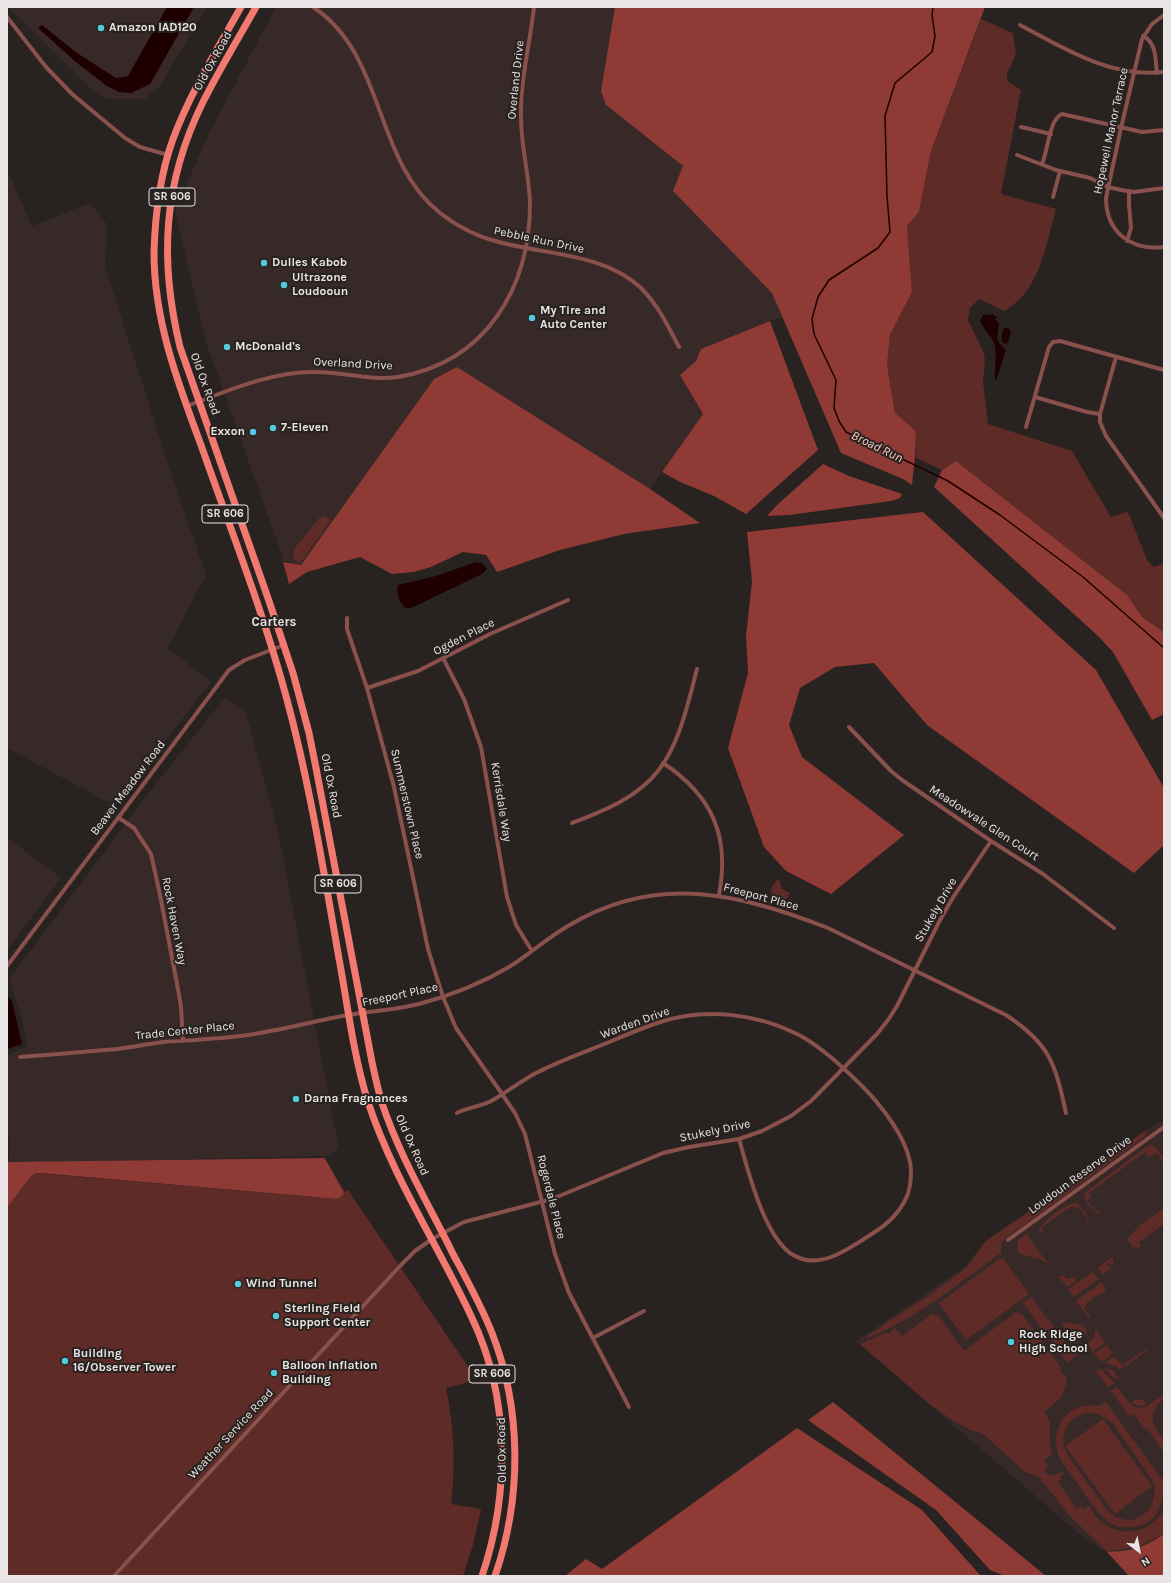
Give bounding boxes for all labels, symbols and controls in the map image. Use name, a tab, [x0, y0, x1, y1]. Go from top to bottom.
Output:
place label: Amazon IAD120	[109, 21, 197, 35]
marker: Amazon IAD120	[96, 23, 106, 33]
street label: Old Ox Road	[191, 29, 235, 93]
street label: Overland Drive	[505, 40, 527, 120]
street label: Hopewell Manor Terrace	[1091, 66, 1131, 196]
road number: SR 606	[149, 188, 195, 206]
street label: Pebble Run Drive	[492, 223, 586, 257]
place label: Dulles Kabob	[272, 256, 347, 270]
marker: Dulles Kabob	[259, 258, 269, 268]
place label: Ultrazone Loudooun	[292, 271, 348, 299]
marker: Ultrazone Loudooun	[279, 280, 289, 290]
place label: My Tire and Auto Center	[540, 304, 607, 332]
marker: My Tire and Auto Center	[527, 313, 537, 323]
place label: McDonald's	[235, 340, 301, 354]
marker: McDonald's	[222, 342, 232, 352]
street label: Old Ox Road	[187, 351, 223, 417]
street label: Overland Drive	[313, 355, 393, 373]
place label: 7-Eleven	[281, 421, 329, 435]
marker: 7-Eleven	[268, 423, 278, 433]
place label: Exxon	[210, 425, 245, 439]
marker: Exxon	[248, 427, 258, 437]
water label: Broad Run	[849, 428, 905, 466]
road number: SR 606	[202, 505, 248, 523]
district label: Carters	[252, 614, 296, 630]
street label: Ogden Place	[431, 615, 497, 659]
street label: Beaver Meadow Road	[88, 738, 168, 838]
street label: Summerstown Place	[387, 748, 427, 860]
street label: Old Ox Road	[318, 753, 344, 819]
street label: Kerrisdale Way	[488, 761, 514, 843]
street label: Meadowvale Glen Court	[927, 782, 1041, 864]
road number: SR 606	[315, 875, 361, 893]
street label: Stukely Drive	[912, 875, 960, 945]
street label: Rock Haven Way	[158, 876, 190, 966]
street label: Freeport Place	[722, 880, 800, 914]
street label: Freeport Place	[361, 980, 439, 1010]
street label: Warden Drive	[598, 1004, 672, 1042]
street label: Trade Center Place	[135, 1019, 235, 1043]
place label: Darna Fragnances	[304, 1092, 408, 1106]
marker: Darna Fragnances	[291, 1094, 301, 1104]
street label: Old Ox Road	[392, 1112, 432, 1178]
street label: Stukely Drive	[678, 1116, 752, 1146]
street label: Loudoun Reserve Drive	[1026, 1133, 1134, 1217]
street label: Rogerdale Place	[534, 1153, 568, 1241]
place label: Wind Tunnel	[246, 1277, 317, 1291]
marker: Wind Tunnel	[233, 1279, 243, 1289]
place label: Sterling Field Support Center	[284, 1302, 370, 1330]
marker: Sterling Field Support Center	[271, 1311, 281, 1321]
place label: Rock Ridge High School	[1019, 1328, 1088, 1356]
marker: Rock Ridge High School	[1006, 1337, 1016, 1347]
place label: Building 16/Observer Tower	[73, 1347, 176, 1375]
marker: Building 16/Observer Tower	[60, 1356, 70, 1366]
place label: Balloon Inflation Building	[282, 1359, 377, 1387]
road number: SR 606	[469, 1365, 515, 1383]
marker: Balloon Inflation Building	[269, 1368, 279, 1378]
street label: Weather Service Road	[185, 1386, 277, 1482]
street label: Old Ox Road	[494, 1417, 510, 1483]
north arrow	[1119, 1531, 1159, 1571]
text: N	[1139, 1554, 1152, 1569]

